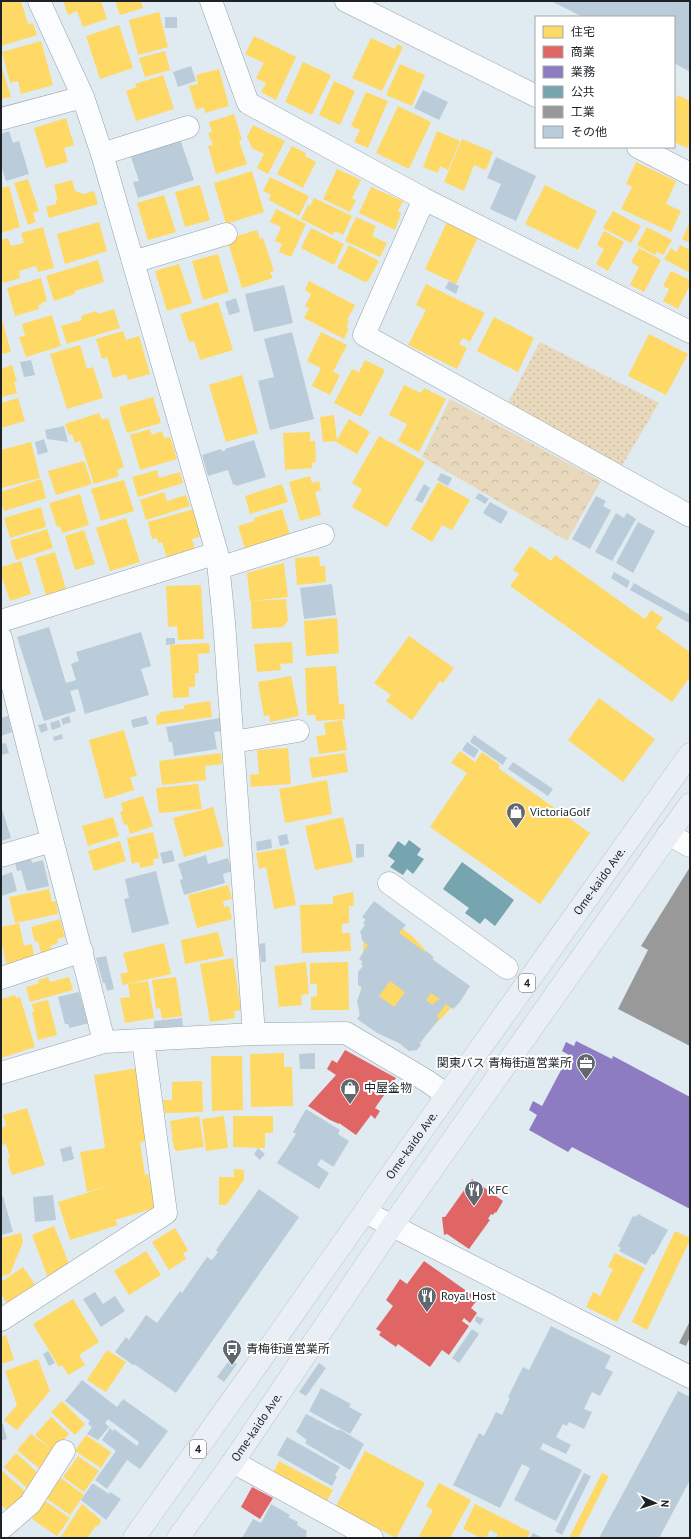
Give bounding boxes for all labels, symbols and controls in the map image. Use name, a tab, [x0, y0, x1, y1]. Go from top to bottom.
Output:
legend	[535, 16, 675, 148]
text: 住宅	[571, 24, 595, 39]
text: 商業	[571, 44, 595, 59]
text: 業務	[571, 64, 595, 79]
text: 公共	[571, 84, 595, 99]
text: 工業	[571, 104, 595, 119]
text: その他	[571, 124, 607, 139]
shop icon: VictoriaGolf	[505, 801, 527, 829]
place label: VictoriaGolf	[529, 804, 591, 819]
street label: Ome-kaido Ave.	[570, 844, 628, 918]
road number: 4	[519, 974, 535, 992]
office icon: 関東バス 青梅街道営業所	[575, 1052, 597, 1080]
place label: 関東バス 青梅街道営業所	[437, 1055, 572, 1070]
shop icon: 中屋金物	[339, 1077, 361, 1105]
place label: 中屋金物	[364, 1080, 412, 1095]
street label: Ome-kaido Ave.	[382, 1108, 440, 1182]
restaurant icon: KFC	[463, 1179, 485, 1207]
place label: KFC	[488, 1182, 509, 1197]
restaurant icon: Royal Host	[416, 1285, 438, 1313]
place label: Royal Host	[441, 1288, 496, 1303]
bus stop icon: 青梅街道営業所	[221, 1338, 243, 1366]
place label: 青梅街道営業所	[246, 1341, 330, 1356]
street label: Ome-kaido Ave.	[228, 1389, 285, 1464]
road number: 4	[190, 1440, 206, 1458]
north arrow	[635, 1483, 675, 1523]
text: N	[658, 1500, 672, 1508]

